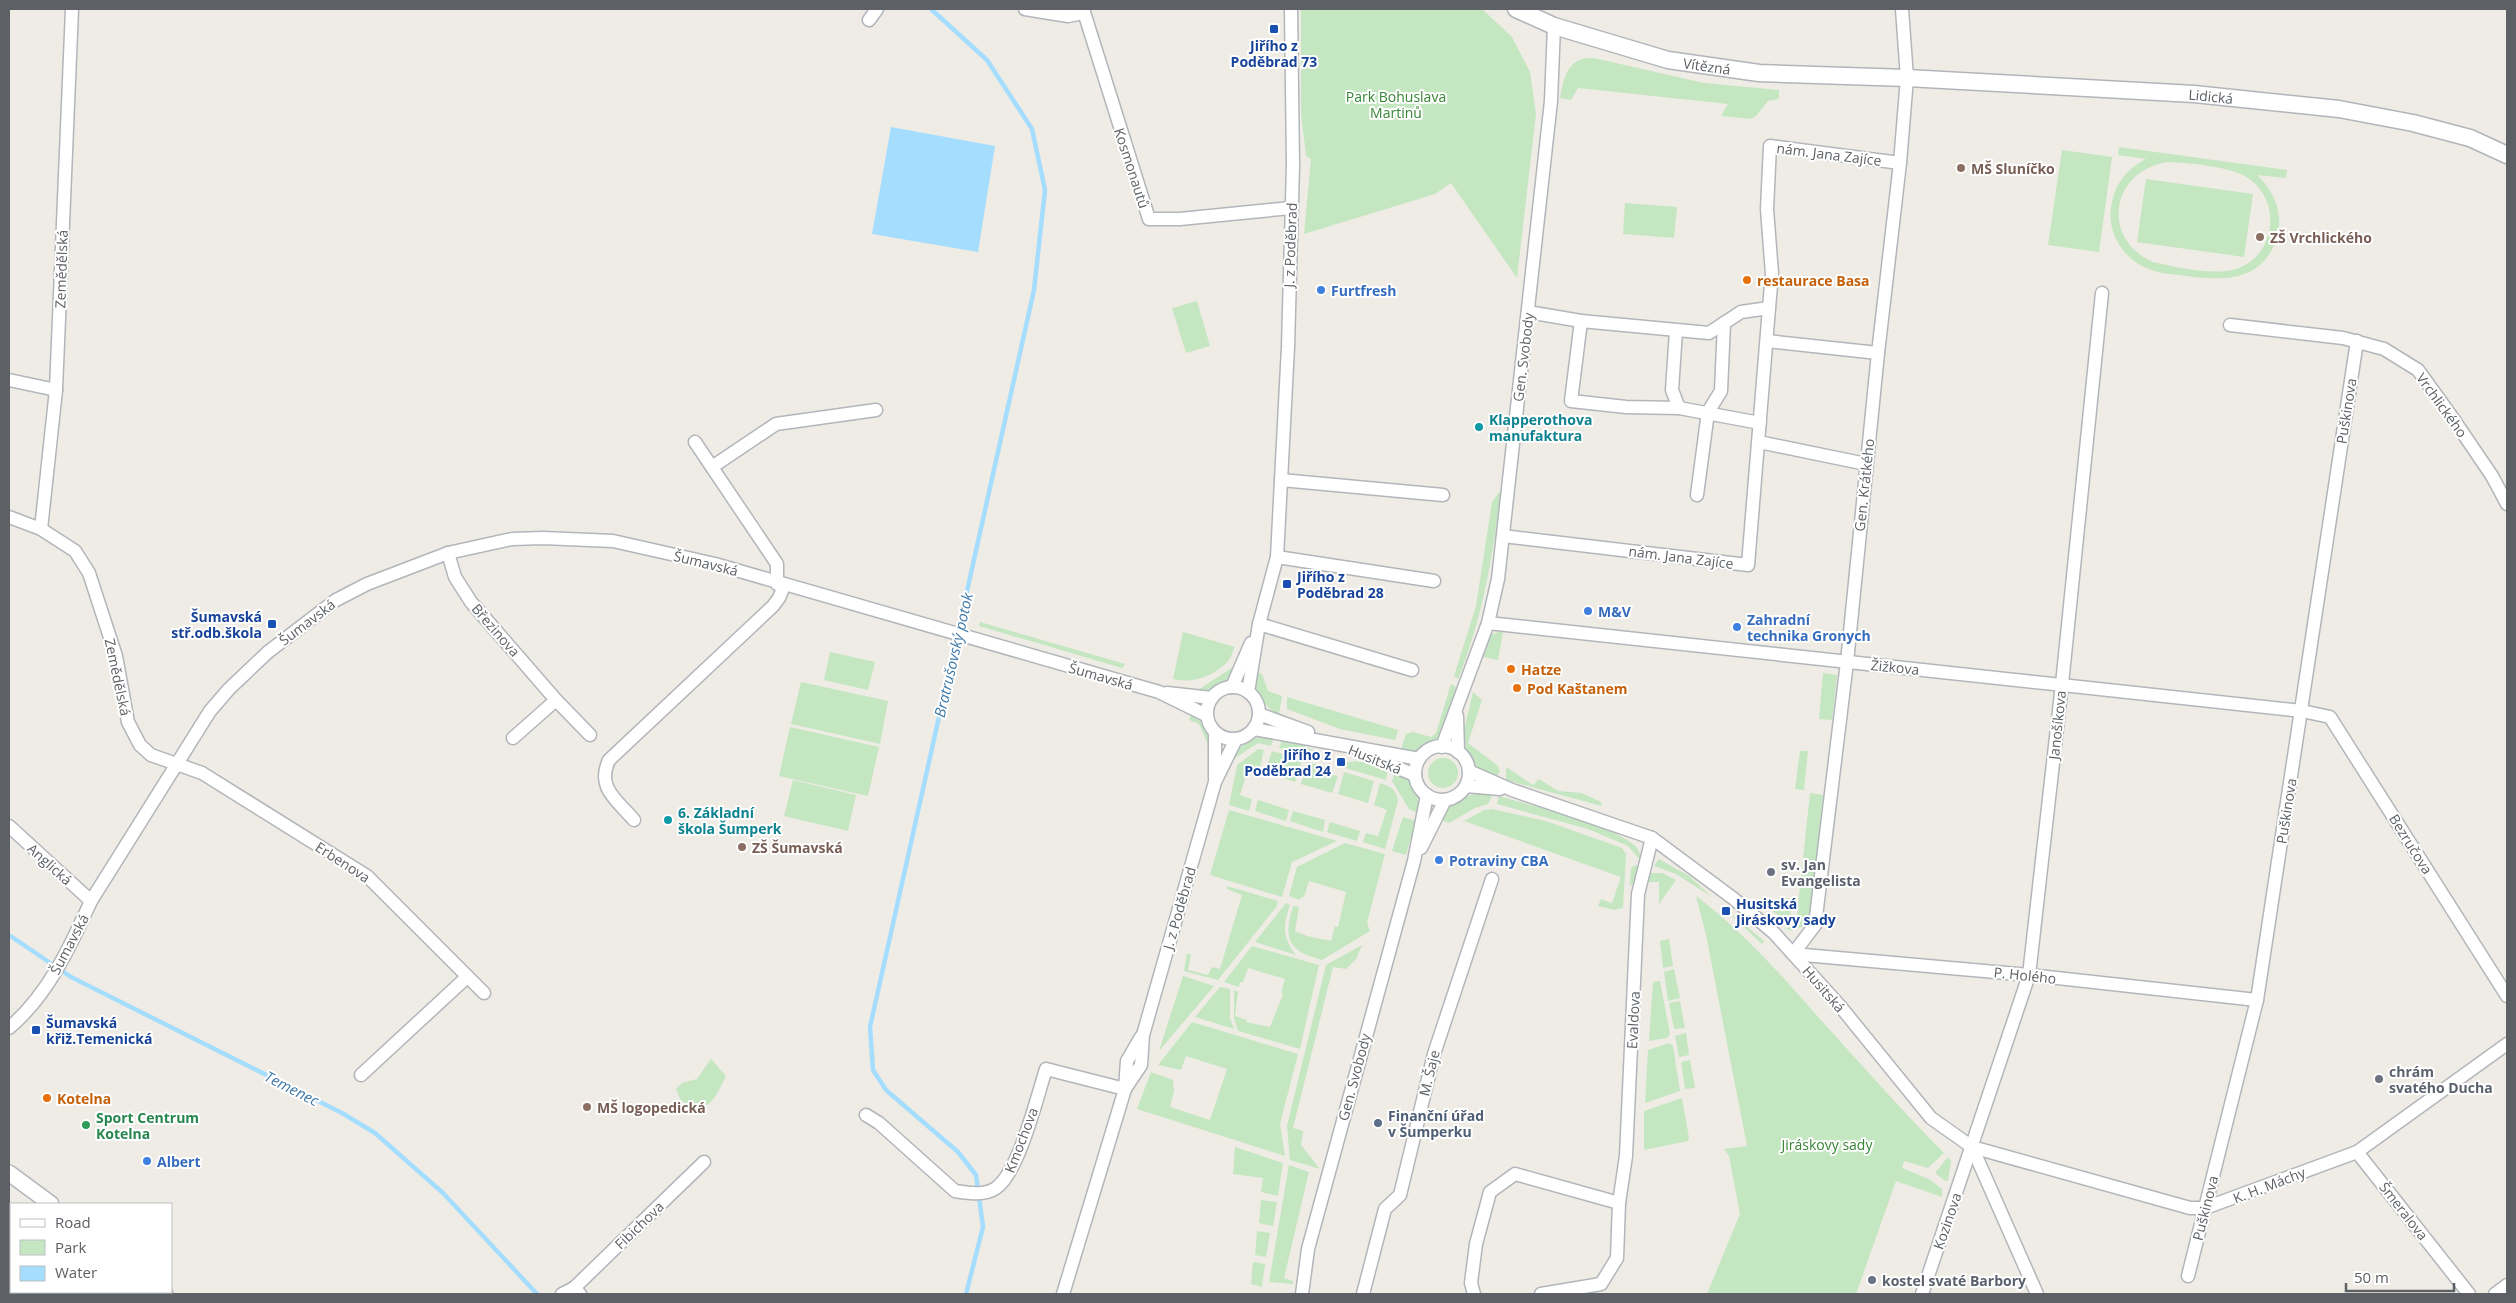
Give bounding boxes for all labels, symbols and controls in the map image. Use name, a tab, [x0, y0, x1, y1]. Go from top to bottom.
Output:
marker: Jiřího z Poděbrad 73	[1268, 23, 1280, 35]
place label: Jiřího z Poděbrad 73	[1231, 36, 1317, 71]
street label: Vítězná	[1682, 53, 1732, 78]
street label: Lidická	[2188, 84, 2234, 108]
park label: Park Bohuslava Martinů	[1346, 87, 1446, 122]
street label: Kosmonautů	[1110, 125, 1154, 211]
street label: nám. Jana Zajíce	[1775, 138, 1883, 170]
place label: MŠ Sluníčko	[1971, 159, 2055, 178]
marker: MŠ Sluníčko	[1955, 162, 1967, 174]
street label: J. z Poděbrad	[1279, 202, 1301, 290]
place label: ZŠ Vrchlického	[2270, 228, 2372, 247]
street label: Zemědělská	[50, 229, 72, 309]
marker: ZŠ Vrchlického	[2254, 231, 2266, 243]
place label: restaurace Basa	[1757, 271, 1870, 290]
marker: restaurace Basa	[1741, 274, 1753, 286]
place label: Furtfresh	[1331, 281, 1397, 300]
marker: Furtfresh	[1315, 284, 1327, 296]
street label: Gen. Svobody	[1508, 310, 1538, 403]
street label: Vrchlického	[2412, 369, 2472, 441]
street label: Puškinova	[2331, 377, 2361, 445]
place label: Klapperothova manufaktura	[1489, 410, 1592, 445]
marker: Klapperothova manufaktura	[1473, 421, 1485, 433]
street label: Gen. Krátkého	[1850, 438, 1878, 532]
street label: nám. Jana Zajíce	[1627, 541, 1735, 573]
street label: Šumavská	[672, 546, 740, 580]
place label: Jiřího z Poděbrad 28	[1295, 567, 1384, 602]
marker: Jiřího z Poděbrad 28	[1281, 578, 1293, 590]
water label: Bratrušovský potok	[929, 590, 977, 719]
street label: Šumavská	[275, 595, 339, 649]
street label: Březinova	[468, 599, 524, 661]
place label: M&V	[1598, 602, 1632, 621]
marker: M&V	[1582, 605, 1594, 617]
place label: Šumavská stř.odb.škola	[171, 607, 262, 642]
place label: Zahradní technika Gronych	[1747, 610, 1871, 645]
marker: Šumavská stř.odb.škola	[266, 618, 278, 630]
marker: Zahradní technika Gronych	[1731, 621, 1743, 633]
street label: Zemědělská	[101, 637, 135, 717]
street label: Žižkova	[1870, 655, 1920, 679]
street label: Šumavská	[1067, 658, 1135, 694]
place label: Hatze	[1521, 660, 1561, 679]
marker: Hatze	[1505, 663, 1517, 675]
place label: Pod Kaštanem	[1527, 679, 1627, 698]
marker: Pod Kaštanem	[1511, 682, 1523, 694]
street label: Janošíkova	[2044, 690, 2070, 762]
street label: Husitská	[1346, 740, 1404, 778]
place label: Jiřího z Poděbrad 24	[1244, 745, 1331, 780]
marker: Jiřího z Poděbrad 24	[1335, 756, 1347, 768]
street label: Puškinova	[2271, 777, 2301, 845]
place label: 6. Základní škola Šumperk	[678, 803, 782, 838]
street label: Bezručova	[2385, 810, 2437, 878]
marker: 6. Základní škola Šumperk	[662, 814, 674, 826]
street label: Erbenova	[312, 837, 374, 887]
place label: ZŠ Šumavská	[752, 838, 843, 857]
street label: Anglická	[24, 839, 76, 889]
marker: ZŠ Šumavská	[736, 841, 748, 853]
place label: Potraviny CBA	[1449, 851, 1549, 870]
marker: Potraviny CBA	[1433, 854, 1445, 866]
place label: sv. Jan Evangelista	[1781, 855, 1861, 890]
street label: J. z Poděbrad	[1158, 864, 1200, 953]
marker: sv. Jan Evangelista	[1765, 866, 1777, 878]
place label: Husitská Jiráskovy sady	[1734, 894, 1836, 929]
marker: Husitská Jiráskovy sady	[1720, 905, 1732, 917]
street label: Šumavská	[45, 910, 93, 978]
street label: Husitská	[1798, 962, 1850, 1016]
street label: P. Holého	[1993, 962, 2057, 988]
street label: Evaldova	[1622, 991, 1644, 1049]
place label: Šumavská křiž.Temenická	[46, 1013, 152, 1048]
marker: Šumavská křiž.Temenická	[30, 1024, 42, 1036]
street label: Gen. Svobody	[1333, 1030, 1375, 1123]
street label: M. Šaje	[1414, 1048, 1444, 1098]
place label: chrám svatého Ducha	[2389, 1062, 2493, 1097]
water label: Temenec	[261, 1066, 323, 1110]
marker: chrám svatého Ducha	[2373, 1073, 2385, 1085]
place label: Kotelna	[57, 1089, 111, 1108]
marker: Kotelna	[41, 1092, 53, 1104]
place label: MŠ logopedická	[597, 1098, 706, 1117]
marker: MŠ logopedická	[581, 1101, 593, 1113]
street label: Kmochova	[1000, 1105, 1042, 1175]
place label: Finanční úřad v Šumperku	[1388, 1106, 1484, 1141]
place label: Sport Centrum Kotelna	[96, 1108, 199, 1143]
marker: Finanční úřad v Šumperku	[1372, 1117, 1384, 1129]
marker: Sport Centrum Kotelna	[80, 1119, 92, 1131]
park label: Jiráskovy sady	[1780, 1135, 1873, 1154]
place label: Albert	[157, 1152, 201, 1171]
marker: Albert	[141, 1155, 153, 1167]
street label: K. H. Máchy	[2230, 1162, 2309, 1208]
street label: Puškinova	[2188, 1174, 2222, 1242]
street label: Šmeralova	[2375, 1178, 2433, 1244]
street label: Kozinova	[1928, 1190, 1966, 1252]
street label: Fibichova	[610, 1197, 668, 1253]
legend	[10, 1203, 172, 1293]
text: Road	[55, 1212, 91, 1232]
text: Park	[55, 1237, 86, 1257]
scale bar	[2346, 1260, 2454, 1292]
text: Water	[55, 1262, 97, 1282]
text: 50 m	[2354, 1267, 2389, 1287]
place label: kostel svaté Barbory	[1882, 1271, 2026, 1290]
marker: kostel svaté Barbory	[1866, 1274, 1878, 1286]

